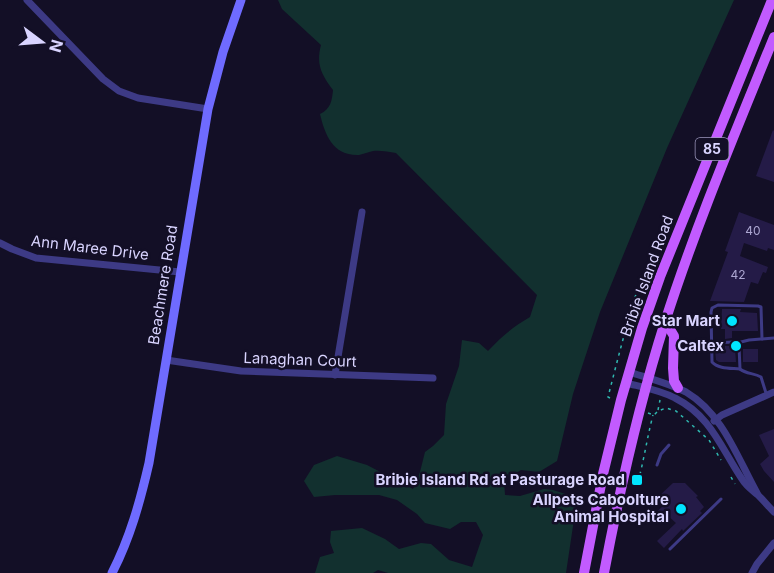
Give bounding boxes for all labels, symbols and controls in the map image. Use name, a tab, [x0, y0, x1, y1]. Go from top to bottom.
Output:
north arrow	[12, 12, 72, 72]
text: N	[45, 38, 68, 55]
road number: 85	[696, 138, 728, 160]
street label: Bribie Island Road	[616, 213, 677, 339]
house number: 40	[745, 223, 761, 238]
street label: Beachmere Road	[144, 224, 181, 346]
street label: Ann Maree Drive	[30, 231, 150, 264]
house number: 42	[730, 267, 746, 282]
place label: Star Mart	[652, 311, 720, 330]
marker: Star Mart	[725, 314, 739, 328]
place label: Caltex	[677, 336, 724, 355]
marker: Caltex	[729, 339, 743, 353]
street label: Lanaghan Court	[243, 348, 357, 371]
place label: Bribie Island Rd at Pasturage Road	[375, 470, 625, 489]
marker: Bribie Island Rd at Pasturage Road	[630, 473, 644, 487]
place label: Allpets Caboolture Animal Hospital	[532, 490, 669, 526]
marker: Allpets Caboolture Animal Hospital	[674, 502, 688, 516]

